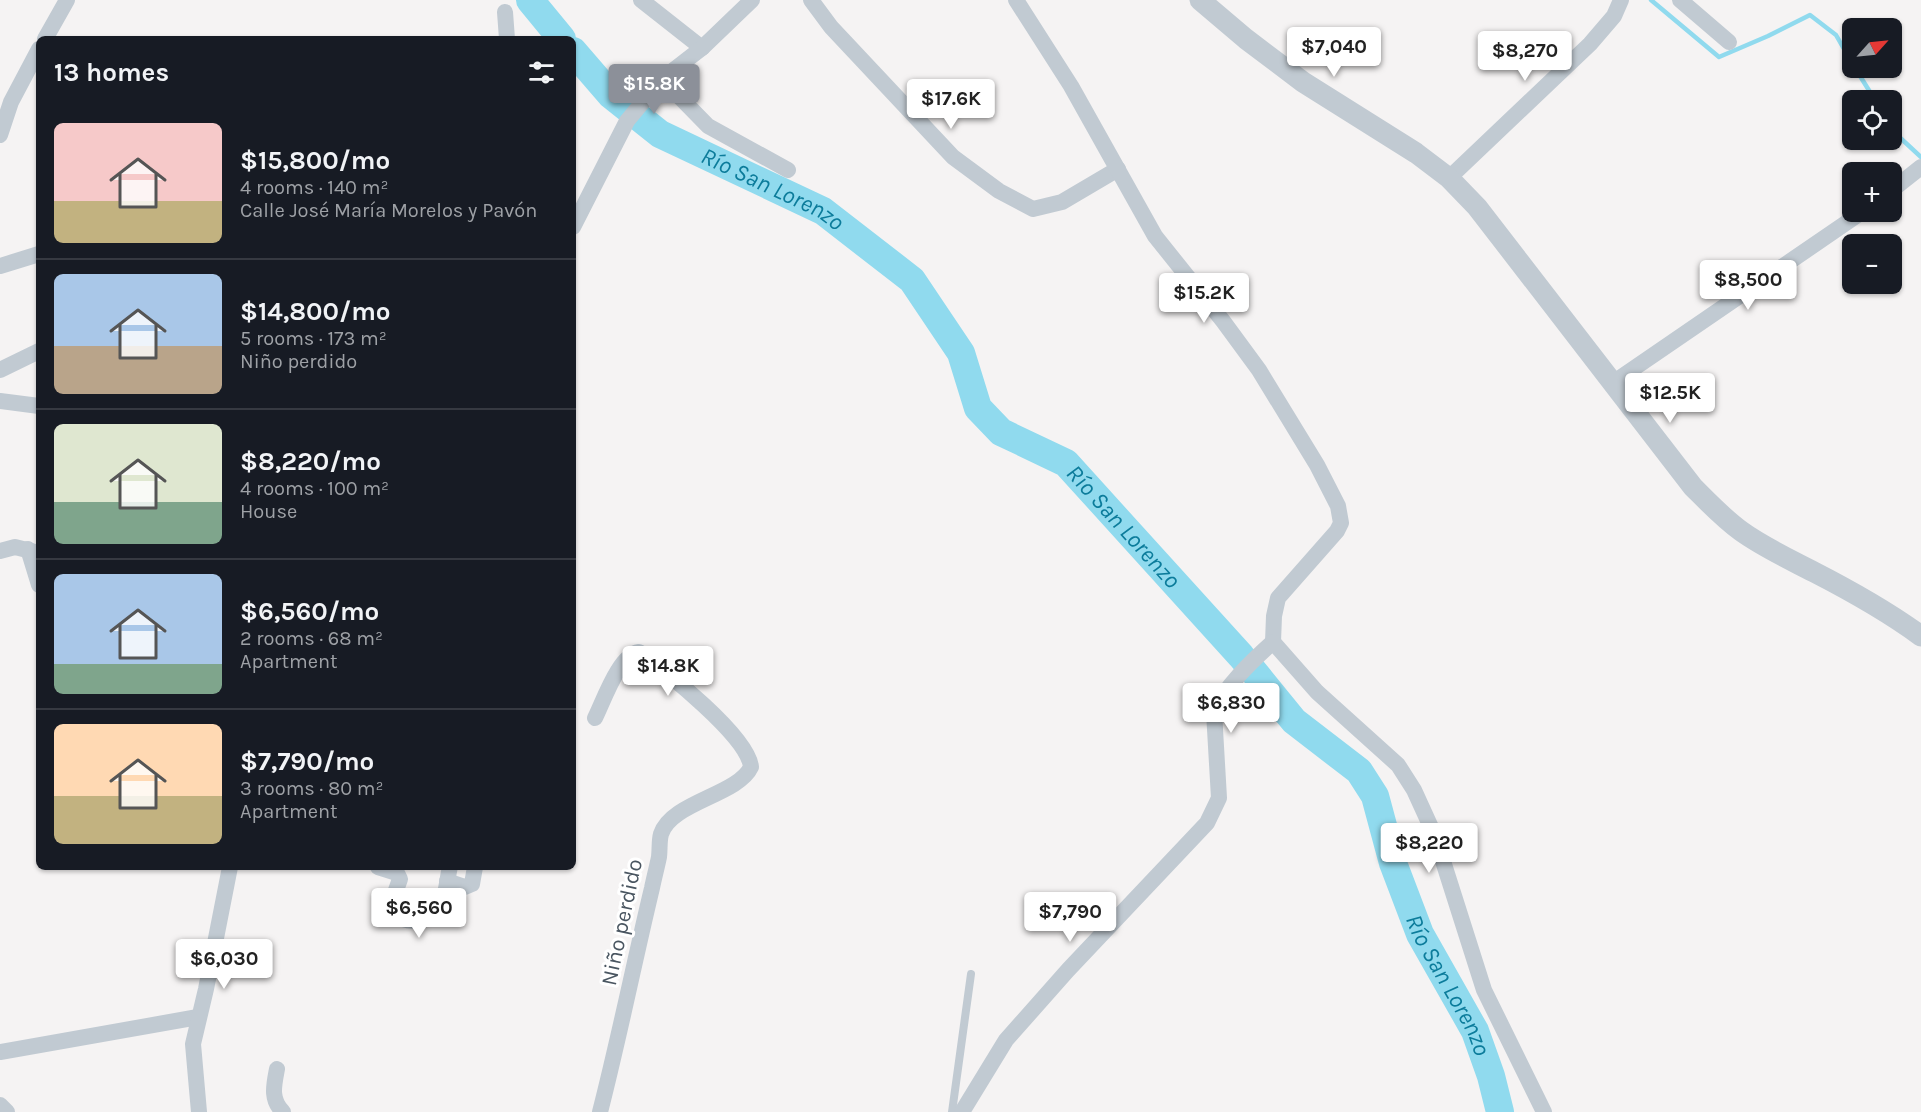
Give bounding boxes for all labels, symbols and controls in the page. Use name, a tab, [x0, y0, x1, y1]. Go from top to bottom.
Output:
north arrow	[1842, 18, 1902, 78]
map controls	[1842, 18, 1902, 294]
pin: $7,040	[1285, 27, 1383, 78]
pin: $8,270	[1476, 31, 1574, 82]
text: $7,040	[1301, 35, 1367, 58]
text: $8,270	[1492, 39, 1558, 62]
icon: filters	[525, 56, 558, 89]
text: 13 homes	[54, 57, 169, 88]
pin: $15.8K	[605, 64, 703, 115]
text: $15.8K	[623, 72, 685, 95]
pin: $17.6K	[902, 79, 1000, 130]
text: $17.6K	[921, 87, 981, 110]
button: locate	[1842, 90, 1902, 150]
water label: Río San Lorenzo	[697, 141, 850, 236]
text: $15,800/mo	[240, 145, 390, 176]
icon: home	[102, 147, 174, 219]
button: +	[1842, 162, 1902, 222]
text: 4 rooms · 140 m²	[240, 176, 388, 199]
text: Calle José María Morelos y Pavón	[240, 199, 537, 222]
button: −	[1842, 234, 1902, 294]
pin: $8,500	[1699, 260, 1797, 311]
text: $8,500	[1714, 268, 1782, 291]
pin: $15.2K	[1155, 273, 1253, 324]
text: $15.2K	[1173, 281, 1235, 304]
text: $14,800/mo	[240, 296, 391, 327]
icon: home	[102, 298, 174, 370]
text: 5 rooms · 173 m²	[240, 327, 387, 350]
text: Niño perdido	[240, 350, 357, 373]
pin: $12.5K	[1621, 373, 1719, 424]
text: $12.5K	[1639, 381, 1701, 404]
text: $8,220/mo	[240, 446, 381, 477]
icon: home	[102, 448, 174, 520]
water label: Río San Lorenzo	[1061, 459, 1187, 594]
text: 4 rooms · 100 m²	[240, 477, 389, 500]
text: House	[240, 500, 297, 523]
text: $6,560/mo	[240, 596, 379, 627]
icon: home	[102, 598, 174, 670]
text: 2 rooms · 68 m²	[240, 627, 383, 650]
pin: $14.8K	[619, 646, 717, 697]
text: Apartment	[240, 650, 338, 673]
text: $14.8K	[636, 654, 700, 677]
pin: $6,830	[1182, 683, 1280, 734]
text: $6,830	[1197, 691, 1266, 714]
text: $7,790/mo	[240, 746, 374, 777]
icon: home	[102, 748, 174, 820]
text: 3 rooms · 80 m²	[240, 777, 384, 800]
text: Apartment	[240, 800, 338, 823]
pin: $8,220	[1380, 823, 1478, 874]
text: $8,220	[1395, 831, 1463, 854]
street label: Niño perdido	[596, 856, 648, 988]
pin: $6,560	[370, 888, 468, 939]
pin: $7,790	[1021, 892, 1119, 943]
text: $6,560	[385, 896, 453, 919]
text: $7,790	[1038, 900, 1102, 923]
water label: Río San Lorenzo	[1400, 910, 1497, 1059]
pin: $6,030	[175, 939, 273, 990]
text: $6,030	[190, 947, 258, 970]

